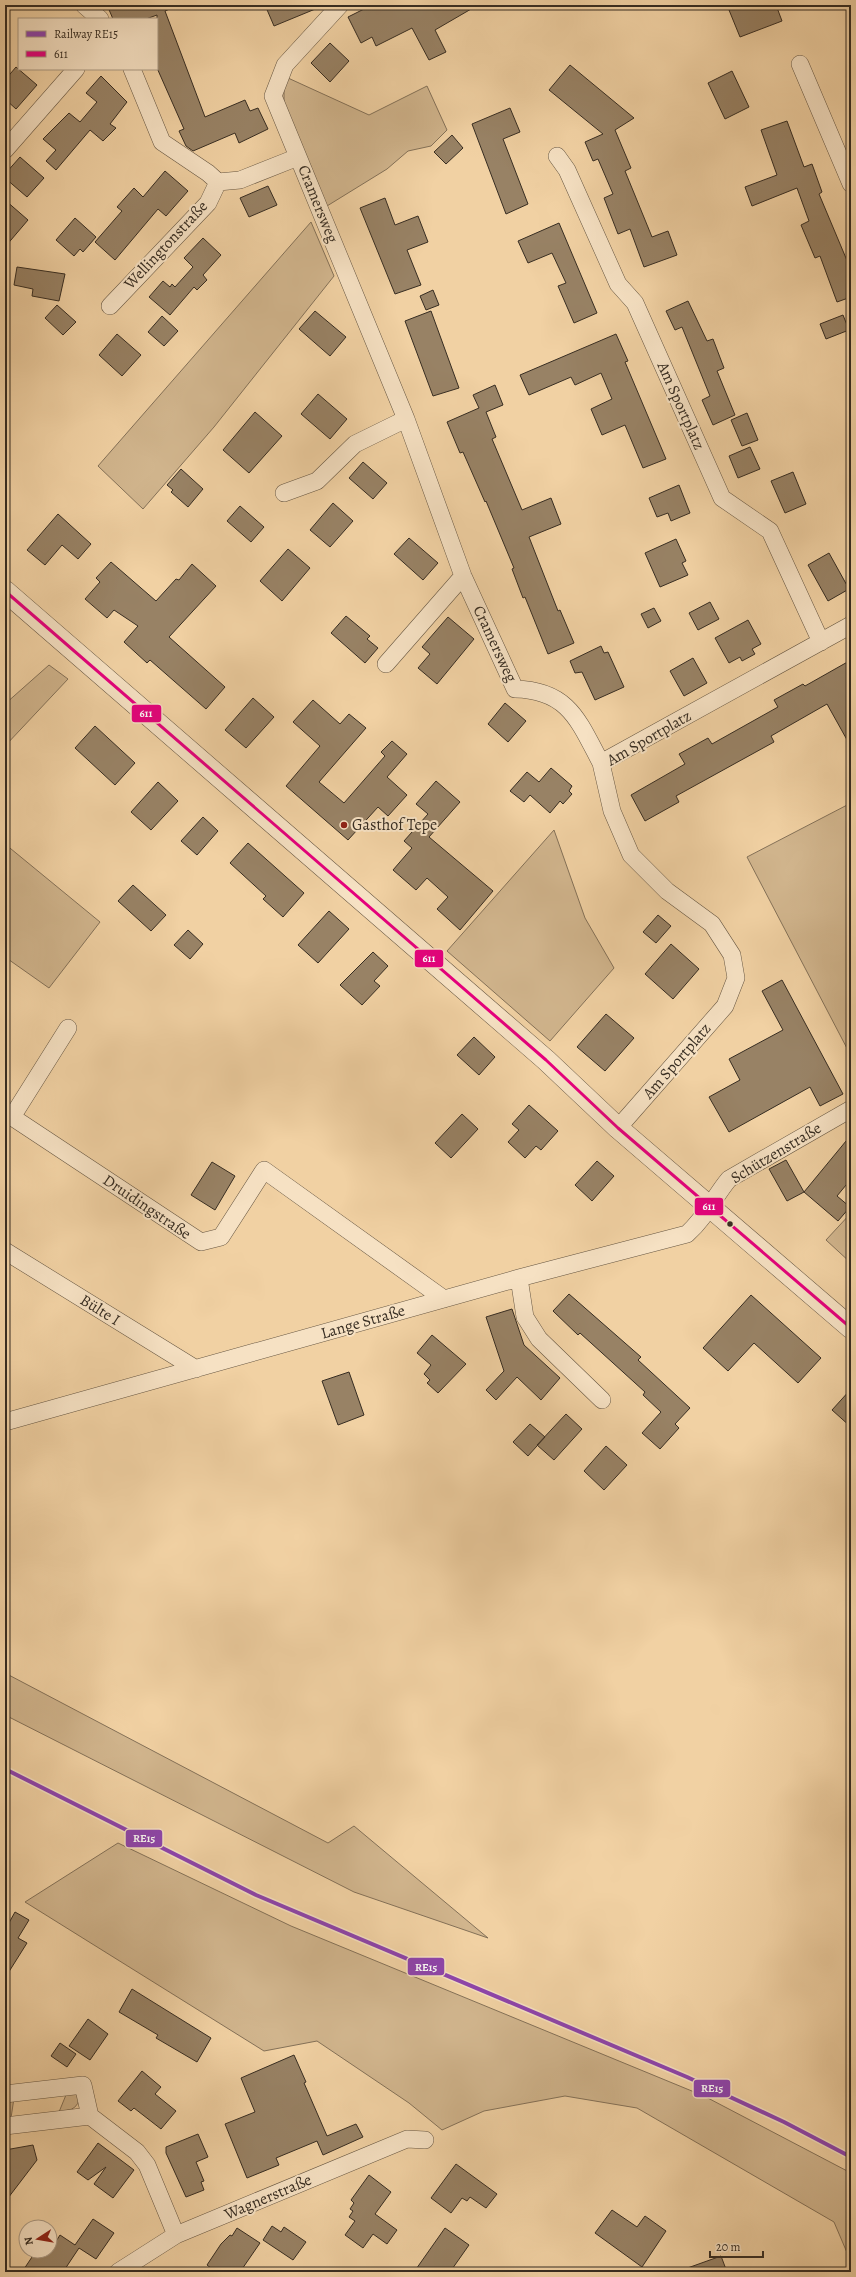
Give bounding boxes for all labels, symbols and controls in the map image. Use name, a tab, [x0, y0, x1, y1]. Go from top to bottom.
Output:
legend	[18, 18, 158, 70]
text: Railway RE15	[54, 26, 118, 42]
text: 611	[54, 46, 68, 62]
street label: Cramersweg	[292, 162, 344, 246]
street label: Wellingtonstraße	[118, 196, 213, 295]
street label: Am Sportplatz	[651, 358, 710, 454]
street label: Cramersweg	[468, 602, 522, 686]
line badge: 611	[131, 704, 162, 723]
street label: Am Sportplatz	[602, 705, 695, 772]
text: 611	[139, 706, 153, 721]
place label: Gasthof Tepe	[352, 814, 437, 836]
marker: Gasthof Tepe	[339, 820, 349, 830]
line badge: 611	[414, 949, 444, 968]
text: 611	[422, 951, 436, 966]
street label: Am Sportplatz	[637, 1018, 716, 1105]
street label: Schützenstraße	[726, 1117, 826, 1189]
street label: Druidingstraße	[98, 1169, 196, 1245]
line badge: 611	[694, 1197, 724, 1216]
text: 611	[702, 1199, 716, 1214]
unlabelled marker	[725, 1219, 735, 1229]
street label: Bülte I	[76, 1289, 124, 1331]
street label: Lange Straße	[318, 1300, 408, 1344]
line badge: RE15	[125, 1829, 163, 1848]
text: RE15	[133, 1831, 155, 1846]
line badge: RE15	[407, 1957, 445, 1976]
text: RE15	[415, 1960, 437, 1975]
line badge: RE15	[693, 2079, 731, 2098]
text: RE15	[701, 2081, 723, 2096]
street label: Wagnerstraße	[220, 2169, 315, 2226]
north arrow	[18, 2219, 58, 2259]
scale bar	[710, 2233, 763, 2259]
text: N	[21, 2235, 37, 2246]
text: 20 m	[716, 2239, 740, 2255]

